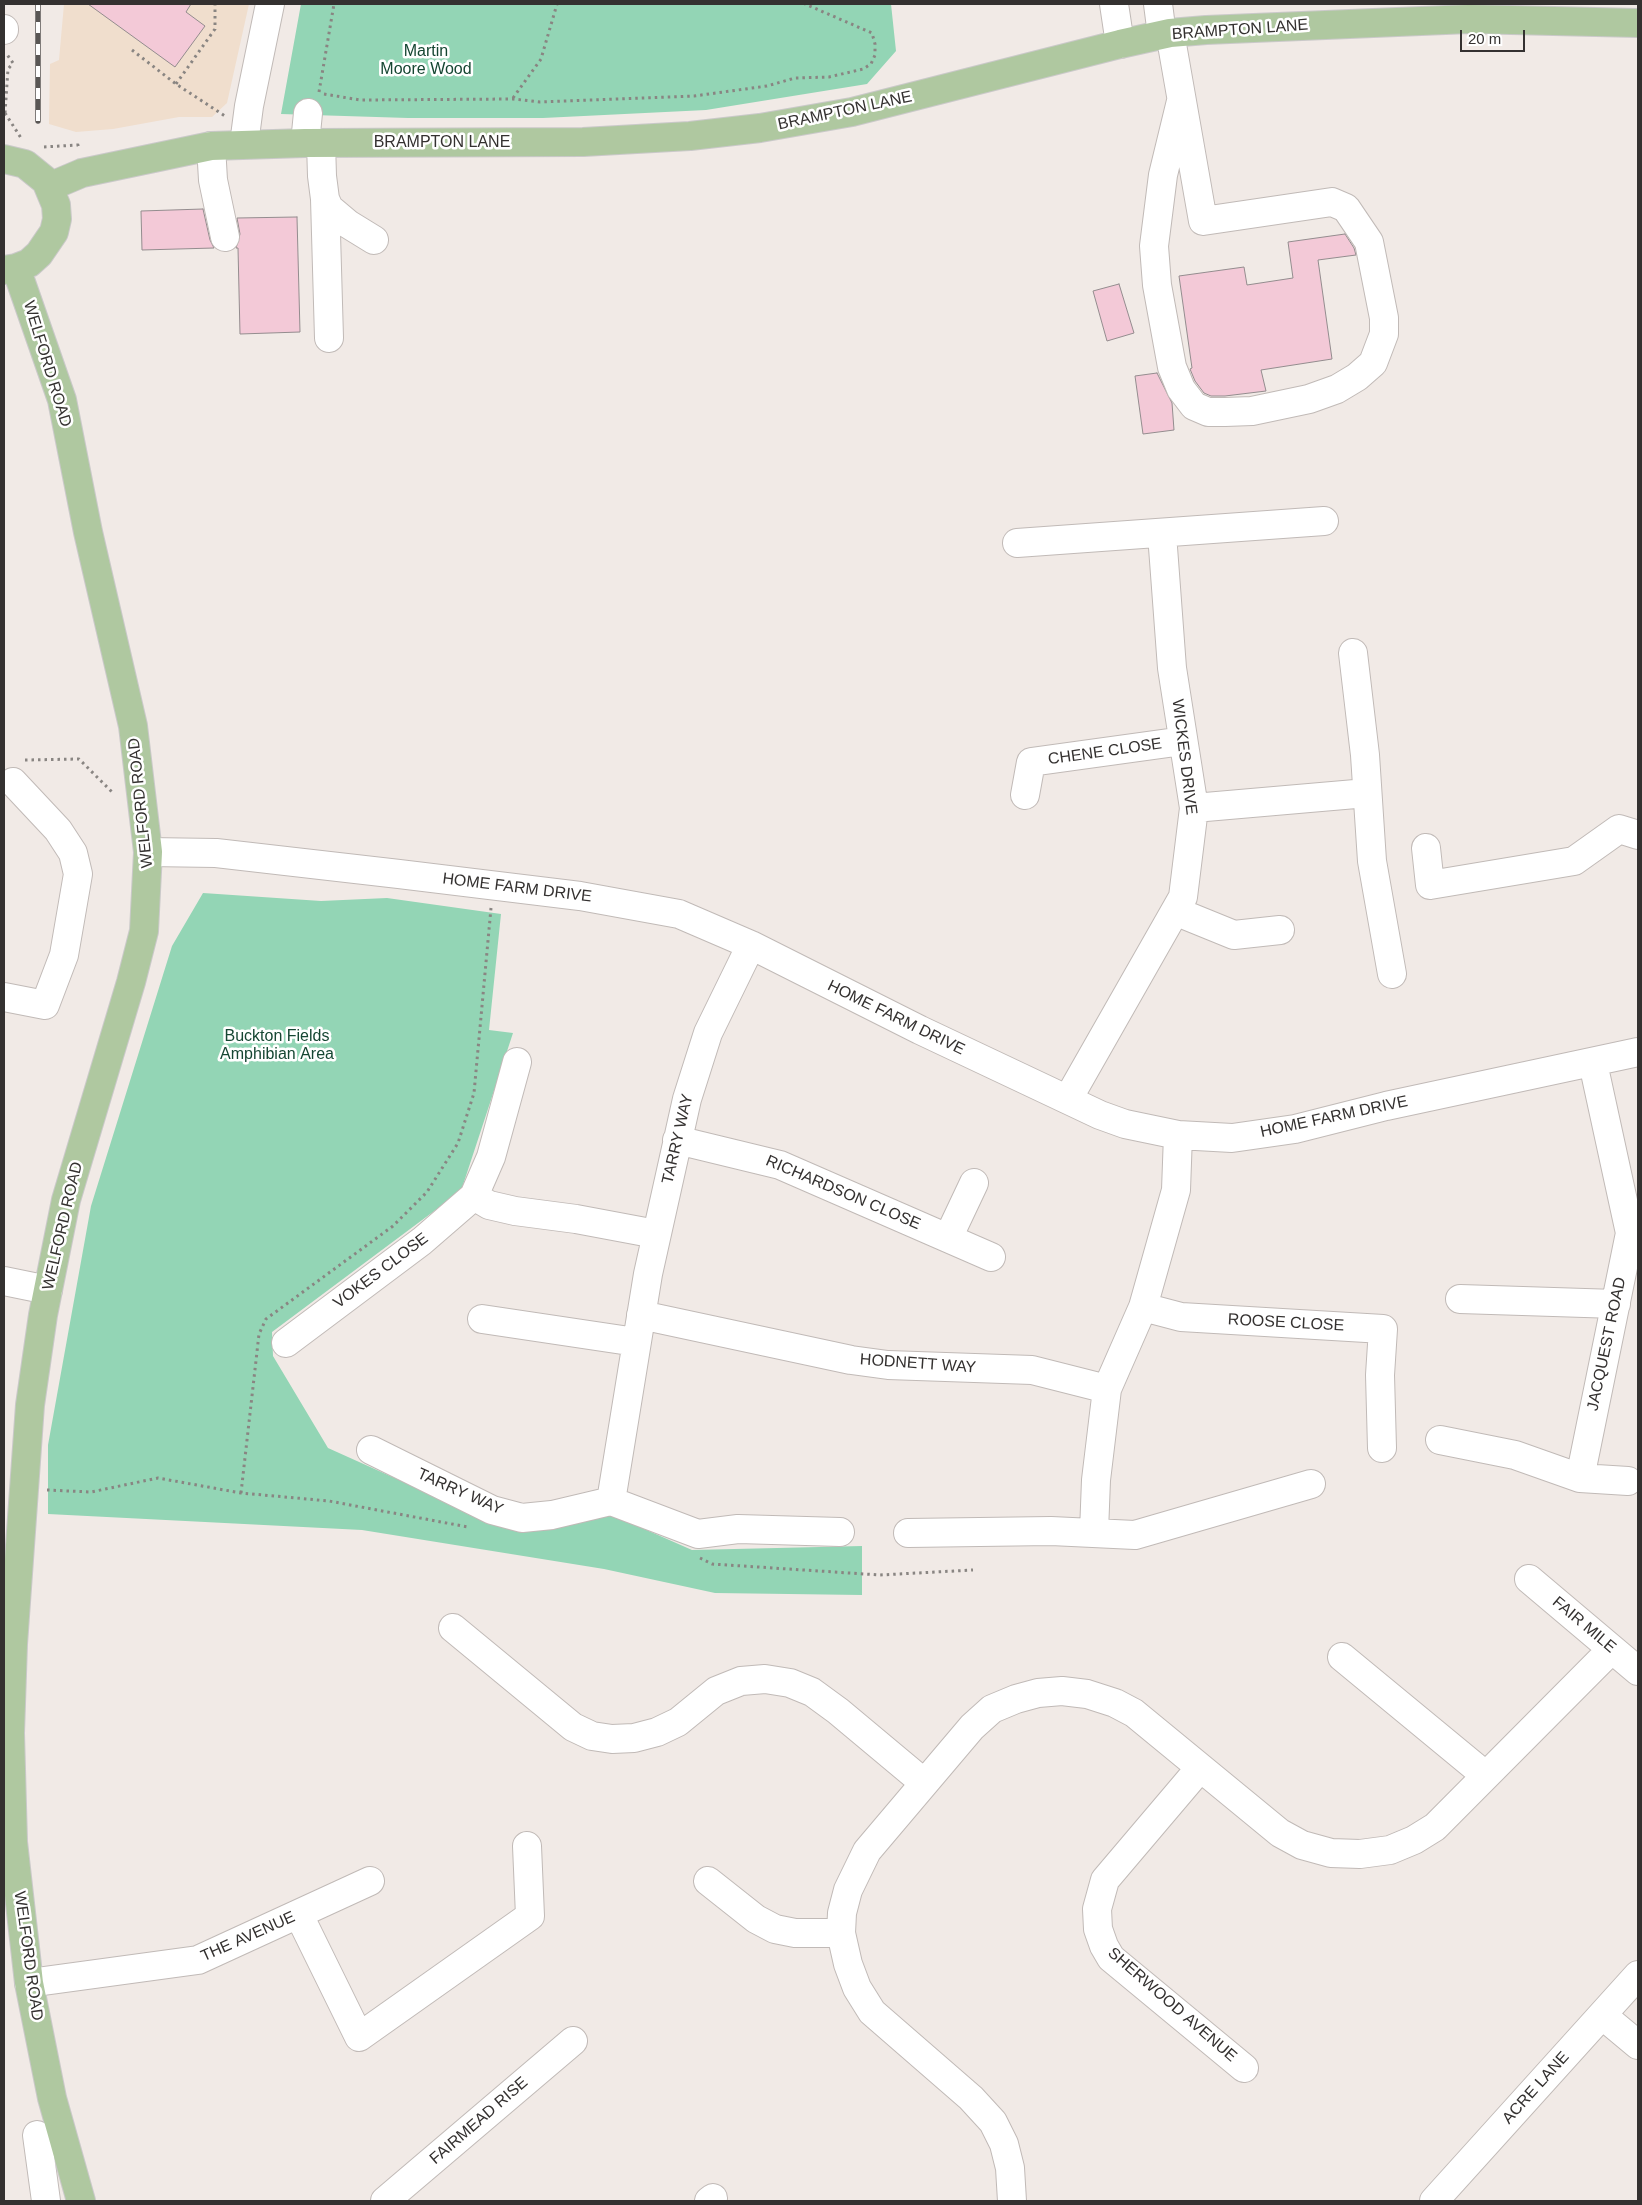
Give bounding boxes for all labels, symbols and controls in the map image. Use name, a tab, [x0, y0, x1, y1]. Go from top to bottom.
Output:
street label: BRAMPTON LANE	[1171, 16, 1309, 44]
scale bar	[1462, 20, 1527, 52]
text: 20 m	[1468, 30, 1501, 47]
park label: Martin Moore Wood	[380, 42, 472, 80]
street label: BRAMPTON LANE	[776, 87, 914, 135]
street label: BRAMPTON LANE	[374, 133, 510, 153]
street label: WELFORD ROAD	[19, 299, 75, 429]
street label: WICKES DRIVE	[1167, 698, 1201, 816]
street label: CHENE CLOSE	[1047, 735, 1163, 769]
street label: WELFORD ROAD	[125, 737, 157, 869]
street label: HOME FARM DRIVE	[441, 869, 593, 907]
street label: HOME FARM DRIVE	[824, 976, 968, 1060]
park label: Buckton Fields Amphibian Area	[220, 1027, 334, 1065]
street label: TARRY WAY	[658, 1092, 698, 1186]
street label: HOME FARM DRIVE	[1259, 1092, 1409, 1142]
street label: RICHARDSON CLOSE	[763, 1152, 923, 1234]
street label: WELFORD ROAD	[39, 1160, 87, 1292]
street label: VOKES CLOSE	[330, 1229, 432, 1313]
street label: JACQUEST ROAD	[1583, 1275, 1631, 1413]
street label: ROOSE CLOSE	[1227, 1310, 1345, 1336]
street label: HODNETT WAY	[859, 1350, 977, 1378]
street label: TARRY WAY	[414, 1465, 506, 1519]
street label: FAIR MILE	[1548, 1593, 1620, 1657]
street label: WELFORD ROAD	[9, 1890, 47, 2022]
street label: THE AVENUE	[198, 1908, 298, 1966]
street label: SHERWOOD AVENUE	[1104, 1944, 1240, 2066]
street label: ACRE LANE	[1499, 2048, 1573, 2128]
street label: FAIRMEAD RISE	[426, 2073, 532, 2169]

